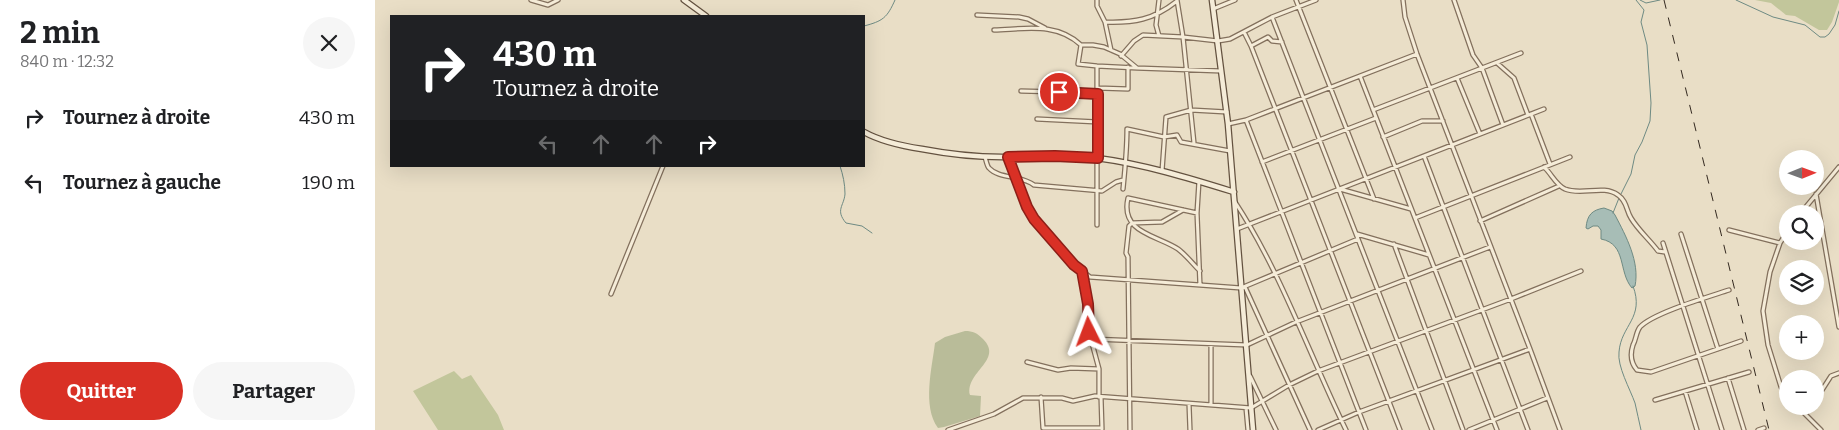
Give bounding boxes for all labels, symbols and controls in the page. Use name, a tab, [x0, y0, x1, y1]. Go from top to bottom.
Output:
text: 2 min	[20, 15, 100, 51]
button: close	[303, 17, 355, 69]
text: 430 m	[493, 33, 596, 75]
icon: right	[410, 35, 475, 100]
text: 840 m · 12:32	[20, 52, 114, 71]
pin	[1038, 71, 1080, 113]
text: Tournez à droite	[493, 75, 659, 102]
icon: arrive	[1045, 78, 1073, 106]
icon: right	[20, 104, 48, 132]
text: Tournez à droite	[63, 106, 210, 129]
text: 430 m	[299, 106, 355, 129]
icon: left	[534, 130, 562, 158]
icon: ahead	[587, 130, 615, 158]
icon: ahead	[640, 130, 668, 158]
icon: right	[693, 130, 721, 158]
north arrow	[1779, 150, 1824, 195]
map controls	[1779, 150, 1824, 415]
icon: left	[20, 169, 48, 197]
text: Tournez à gauche	[63, 171, 221, 194]
text: 190 m	[302, 171, 355, 194]
button: search	[1779, 205, 1824, 250]
button: layers	[1779, 260, 1824, 305]
position arrow	[1062, 305, 1114, 357]
button: +	[1779, 315, 1824, 360]
button: Quitter	[20, 362, 183, 420]
button: Partager	[193, 362, 355, 420]
button: −	[1779, 370, 1824, 415]

